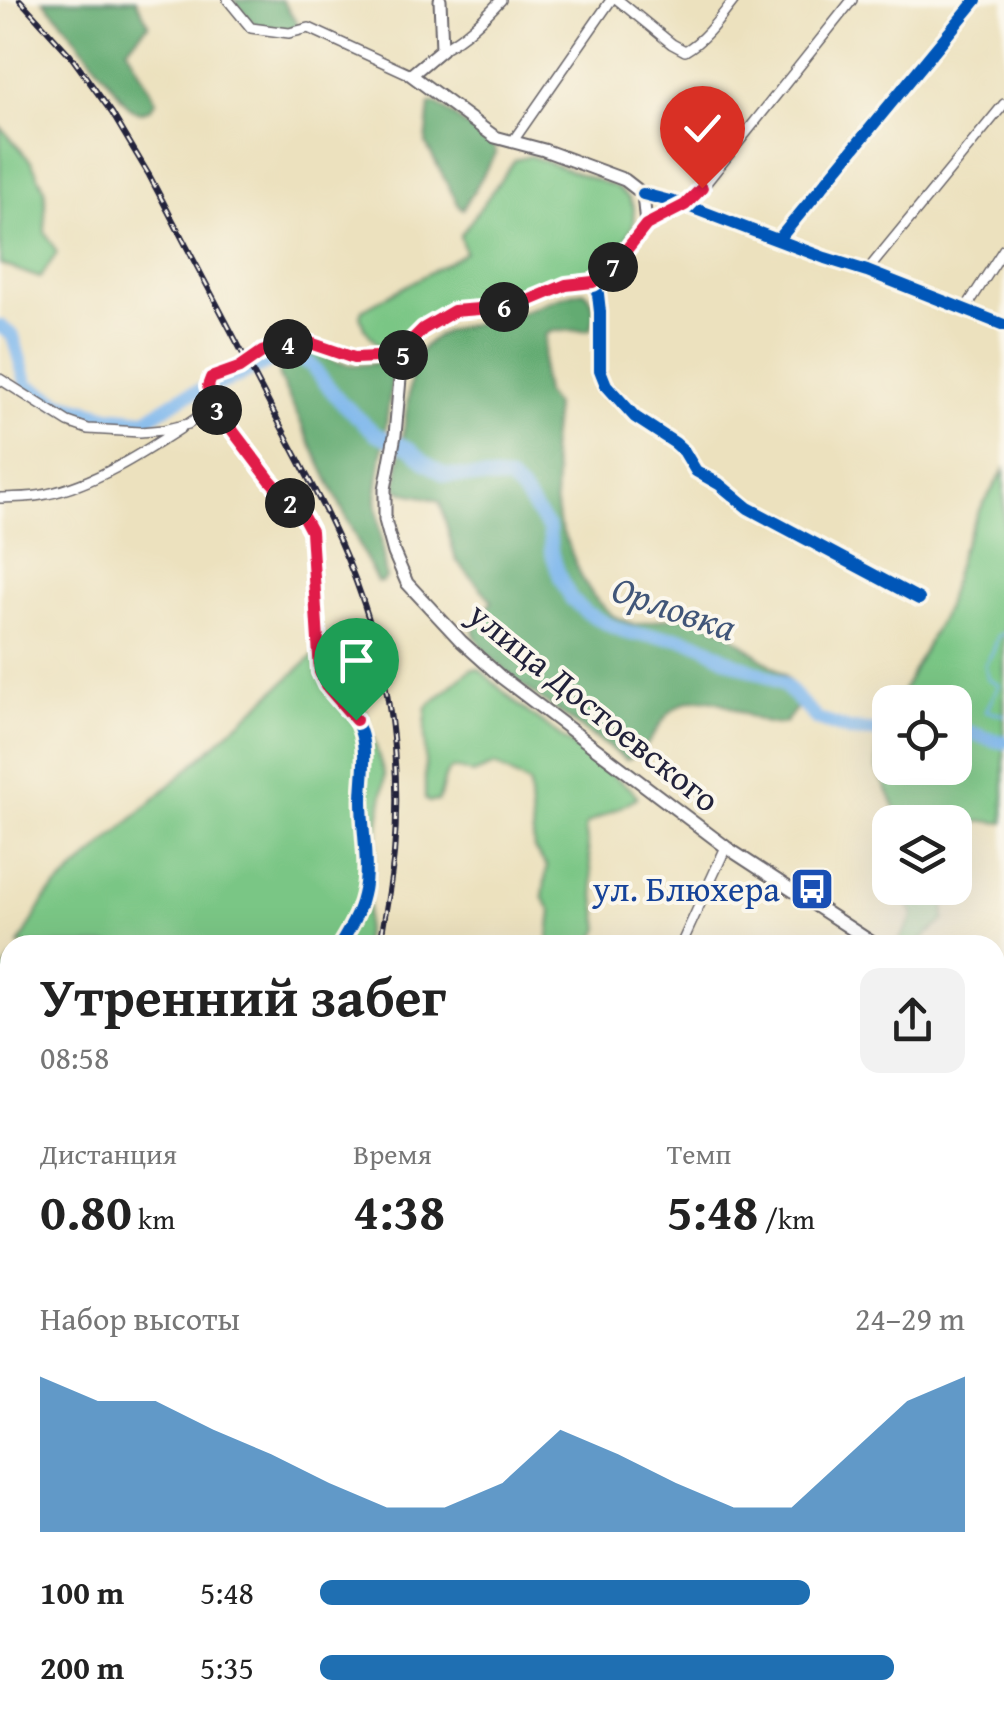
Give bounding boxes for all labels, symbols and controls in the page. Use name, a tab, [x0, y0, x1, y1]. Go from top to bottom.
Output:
pin	[660, 86, 745, 189]
icon: check	[675, 101, 730, 156]
pin: 7	[588, 242, 638, 292]
text: 7	[606, 246, 620, 287]
pin: 6	[479, 282, 529, 332]
text: 6	[497, 286, 511, 327]
pin: 4	[263, 319, 313, 369]
text: 4	[281, 323, 295, 364]
pin: 5	[378, 330, 428, 380]
text: 5	[396, 334, 410, 375]
pin: 3	[192, 385, 242, 435]
text: 3	[210, 389, 224, 430]
pin: 2	[265, 478, 315, 528]
text: 2	[283, 482, 297, 523]
water label: Орловка	[605, 560, 744, 655]
street label: улица Достоевского	[457, 588, 731, 824]
pin	[314, 618, 399, 721]
icon: arrive	[329, 633, 384, 688]
map controls	[872, 685, 972, 905]
button: locate	[872, 685, 972, 785]
button: layers	[872, 805, 972, 905]
place label: ул. Блюхера	[592, 863, 780, 914]
bus stop icon: ул. Блюхера	[789, 866, 835, 912]
text: Утренний забег	[40, 956, 446, 1036]
button: share	[860, 968, 965, 1073]
text: 08:58	[40, 1034, 109, 1081]
text: Дистанция	[40, 1133, 177, 1174]
text: Время	[353, 1133, 432, 1174]
text: Темп	[667, 1133, 731, 1174]
text: 0.80	[40, 1174, 132, 1247]
text: 4:38	[353, 1174, 445, 1247]
text: 5:48	[667, 1174, 759, 1247]
text: km	[132, 1198, 175, 1239]
text: /km	[759, 1198, 815, 1239]
text: Набор высоты	[40, 1295, 240, 1342]
text: 24–29 m	[855, 1295, 965, 1342]
text: 100 m	[40, 1569, 124, 1616]
text: 5:48	[200, 1569, 254, 1616]
text: 200 m	[40, 1644, 124, 1691]
text: 5:35	[200, 1644, 254, 1691]

